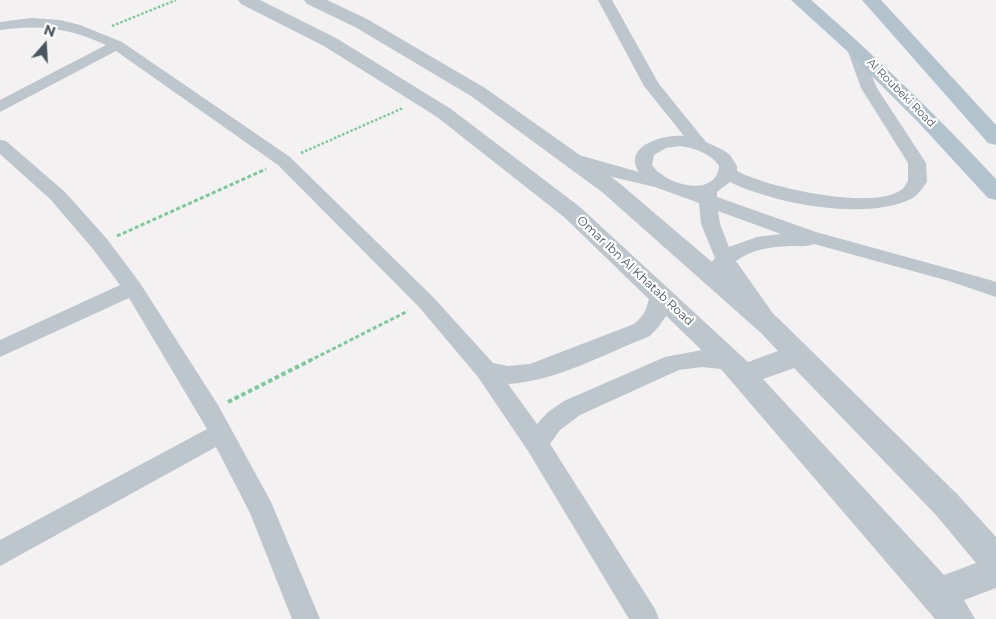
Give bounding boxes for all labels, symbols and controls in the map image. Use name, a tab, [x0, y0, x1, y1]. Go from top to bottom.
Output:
north arrow	[20, 20, 70, 70]
text: N	[42, 20, 58, 41]
street label: Al Roubeki Road	[864, 56, 938, 130]
street label: Omar Ibn Al Khatab Road	[574, 213, 696, 329]

